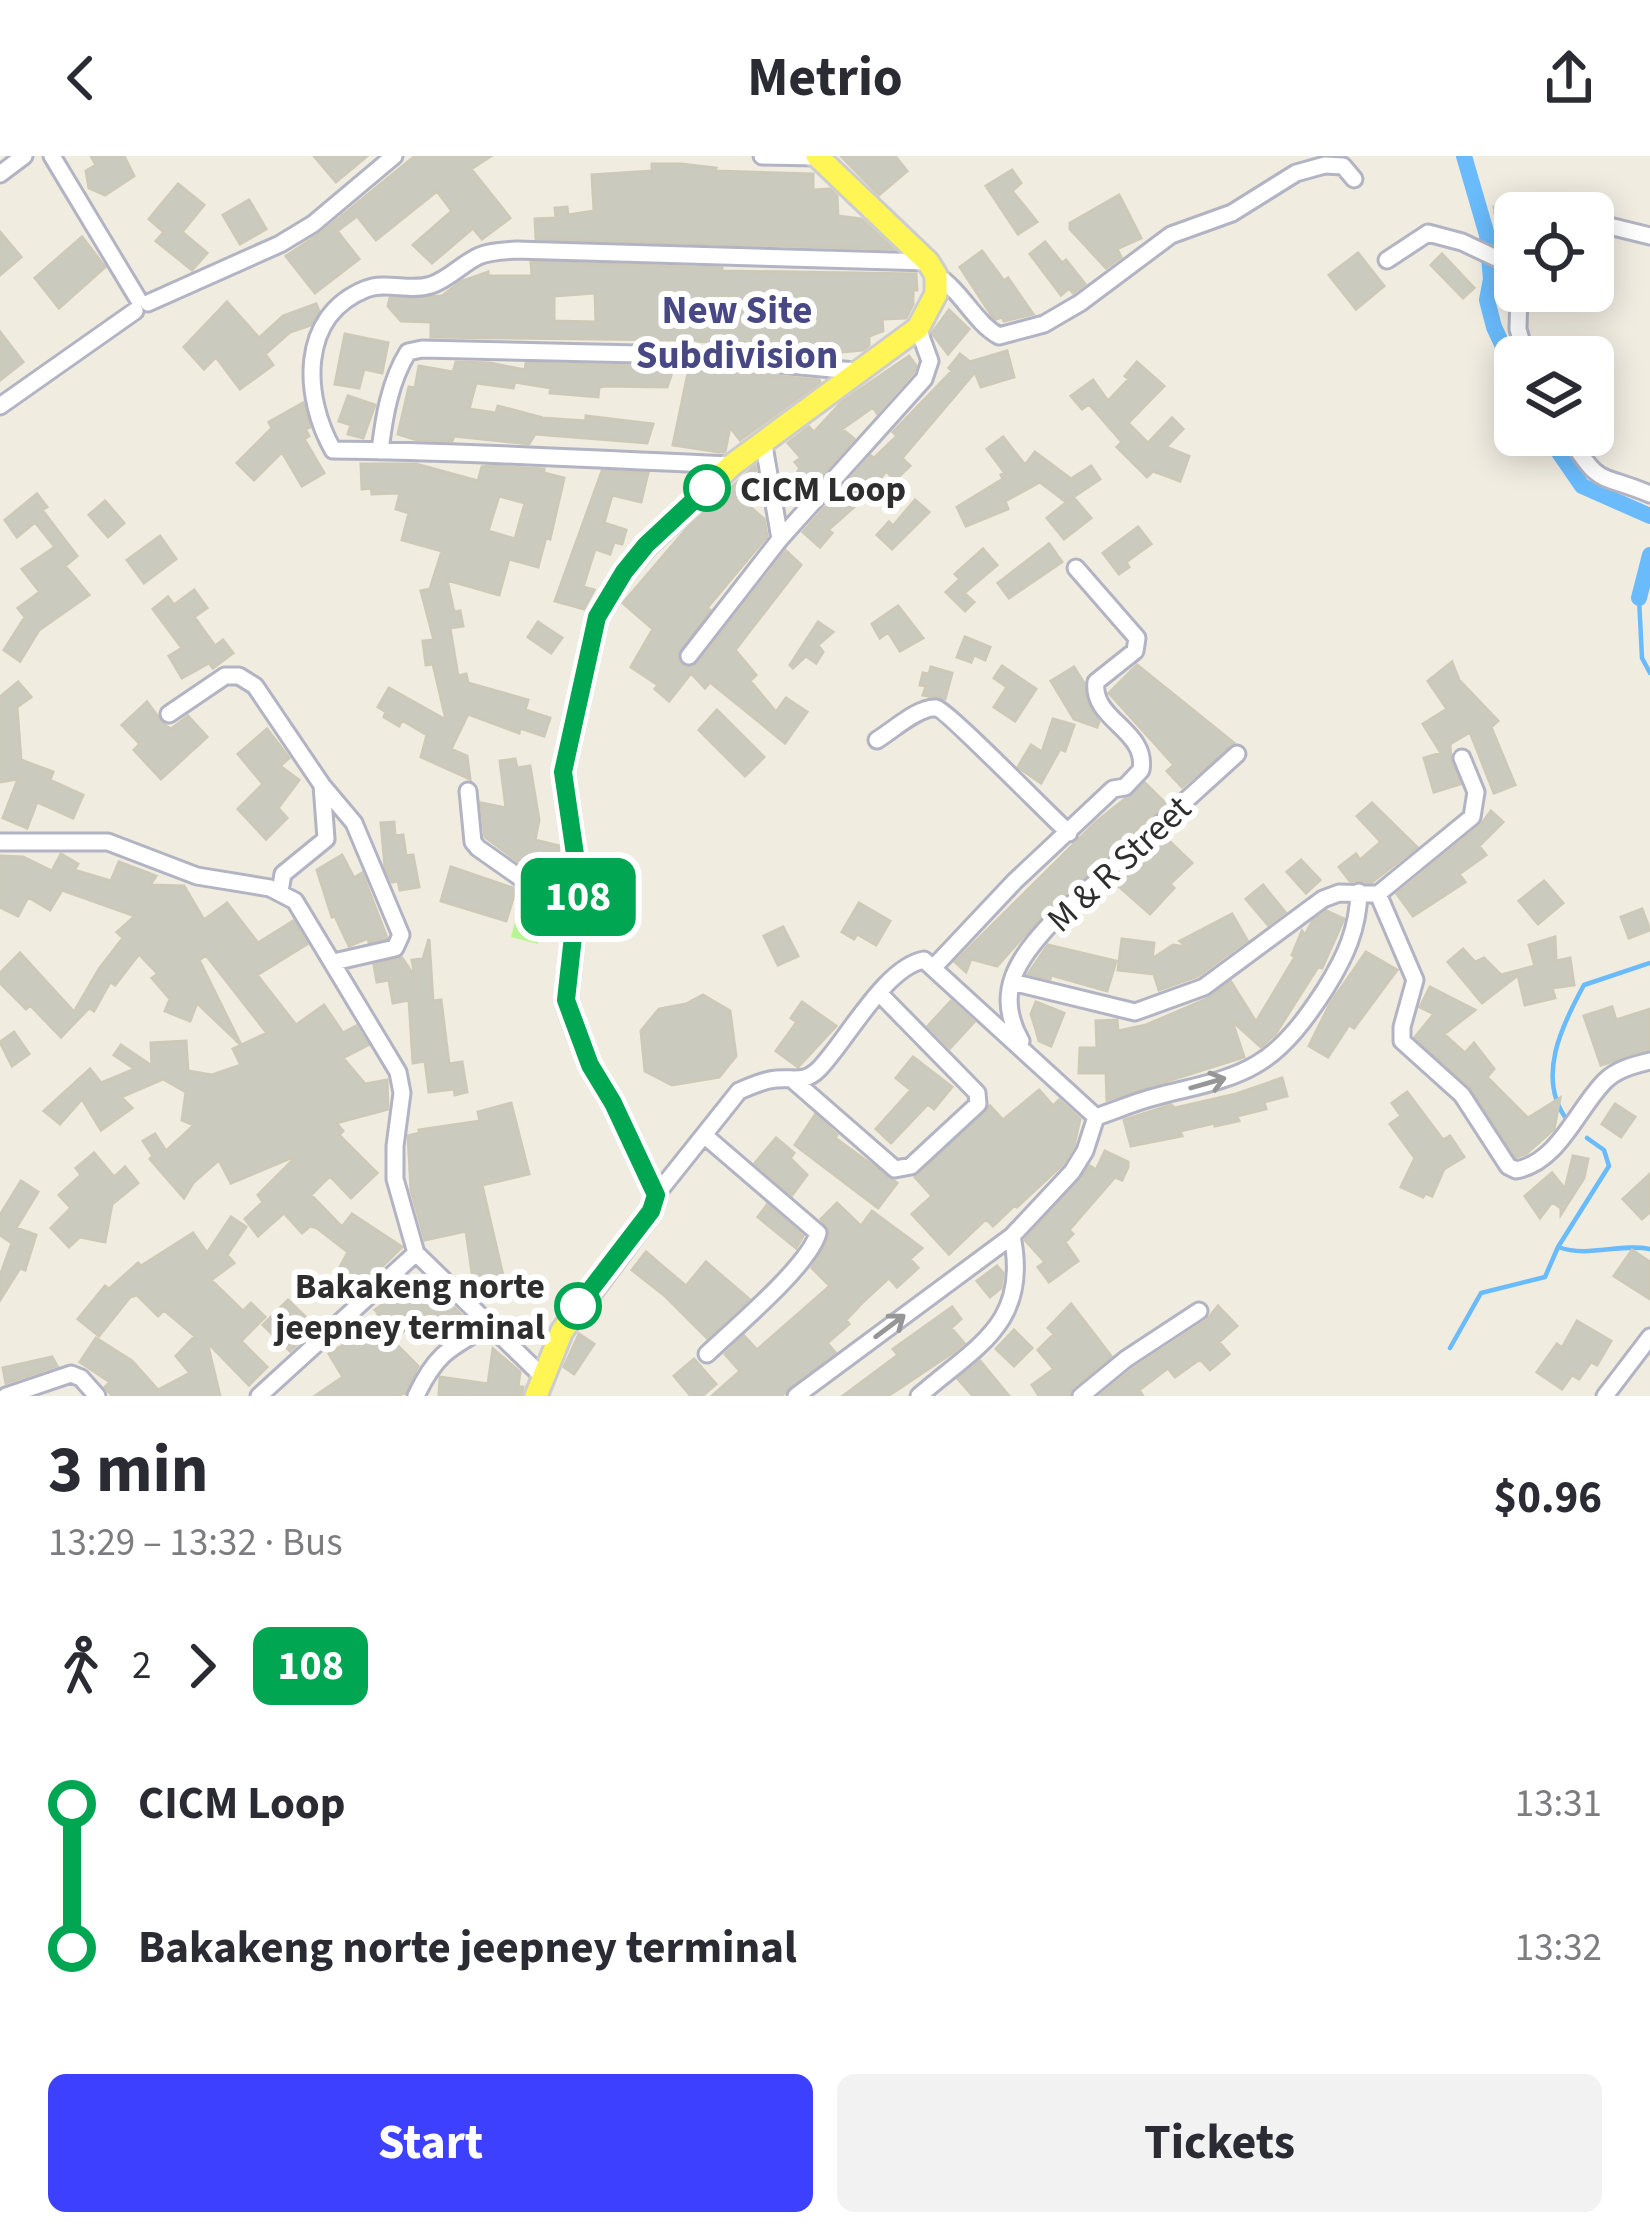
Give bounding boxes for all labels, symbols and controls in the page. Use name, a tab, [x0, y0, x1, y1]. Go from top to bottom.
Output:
text: Metrio	[747, 40, 903, 117]
icon: back	[48, 45, 114, 111]
icon: share	[1536, 45, 1602, 111]
map controls	[1494, 192, 1614, 456]
button: locate	[1494, 192, 1614, 312]
district label: New Site Subdivision	[636, 283, 838, 384]
button: layers	[1494, 336, 1614, 456]
place label: CICM Loop	[740, 464, 906, 515]
marker: CICM Loop	[685, 466, 729, 510]
street label: M & R Street	[1036, 784, 1202, 944]
line badge: 108	[509, 858, 647, 936]
text: 108	[545, 867, 611, 927]
one-way arrow	[1188, 1071, 1226, 1093]
place label: Bakakeng norte jeepney terminal	[273, 1261, 545, 1353]
marker: Bakakeng norte jeepney terminal	[556, 1284, 600, 1328]
one-way arrow	[873, 1314, 906, 1340]
text: 3 min	[48, 1423, 209, 1517]
text: $0.96	[1493, 1466, 1602, 1530]
text: 13:29 – 13:32 · Bus	[48, 1515, 343, 1571]
icon: walk	[48, 1633, 114, 1699]
icon: forward	[169, 1633, 235, 1699]
text: 108	[277, 1636, 344, 1696]
text: 2	[132, 1638, 151, 1694]
text: CICM Loop	[138, 1772, 346, 1836]
text: 13:31	[1515, 1776, 1602, 1832]
text: Bakakeng norte jeepney terminal	[138, 1916, 797, 1980]
text: 13:32	[1515, 1920, 1602, 1976]
button: Start	[48, 2074, 813, 2212]
button: Tickets	[837, 2074, 1602, 2212]

